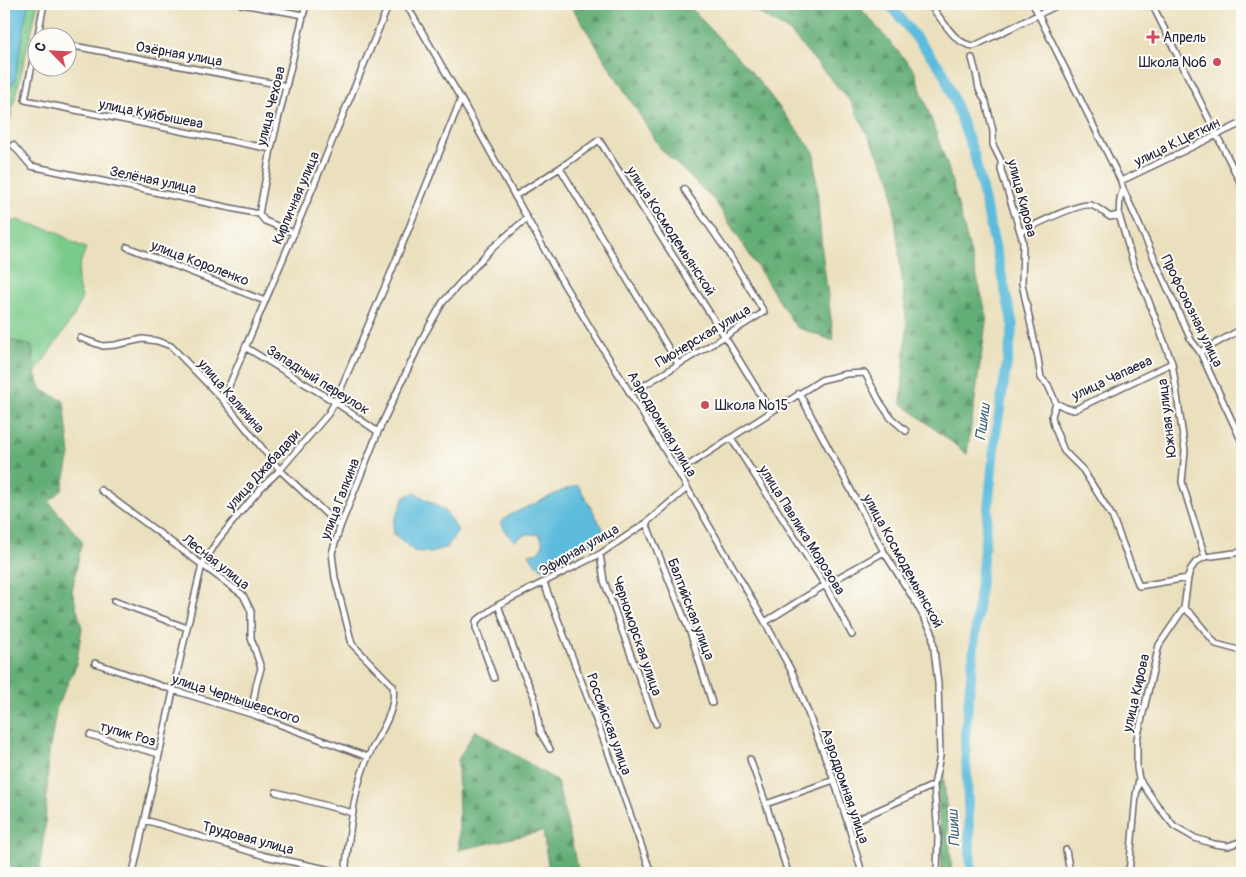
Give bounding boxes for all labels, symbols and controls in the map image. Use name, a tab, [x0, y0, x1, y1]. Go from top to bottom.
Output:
north arrow	[28, 28, 78, 78]
place label: Апрель	[1163, 29, 1207, 46]
marker: Апрель	[1147, 31, 1159, 43]
street label: Озёрная улица	[134, 38, 224, 70]
text: С	[31, 39, 50, 54]
place label: Школа №6	[1139, 54, 1207, 71]
marker: Школа №6	[1211, 56, 1223, 68]
street label: улица Чехова	[253, 65, 289, 148]
street label: улица Куйбышева	[96, 95, 205, 132]
street label: улица К.Цеткин	[1130, 114, 1223, 171]
street label: Кирпичная улица	[269, 149, 323, 247]
street label: улица Кирова	[1003, 156, 1041, 239]
street label: улица Космодемьянской	[622, 162, 719, 299]
street label: Зелёная улица	[108, 163, 198, 197]
street label: улица Короленко	[148, 236, 252, 290]
street label: Профсоюзная улица	[1157, 252, 1227, 370]
street label: Пионерская улица	[652, 301, 754, 371]
street label: Западный переулок	[263, 341, 373, 419]
street label: улица Чапаева	[1068, 352, 1155, 404]
street label: улица Калинина	[193, 355, 268, 437]
street label: Аэродромная улица	[624, 368, 700, 480]
street label: Южная улица	[1154, 378, 1180, 458]
place label: Школа №15	[715, 397, 788, 414]
marker: Школа №15	[699, 399, 711, 411]
water label: Пшиш	[971, 401, 995, 442]
street label: улица Джабадари	[221, 426, 304, 515]
street label: улица Галкина	[316, 456, 363, 543]
street label: улица Павлика Морозова	[755, 461, 849, 598]
street label: улица Космодемьянской	[859, 490, 947, 631]
street label: Эфирная улица	[536, 520, 622, 580]
street label: Лесная улица	[178, 530, 253, 593]
street label: Балтийская улица	[664, 556, 718, 662]
street label: Черноморская улица	[609, 574, 665, 698]
street label: улица Кирова	[1119, 652, 1153, 735]
street label: улица Чернышевского	[169, 670, 303, 728]
street label: Российская улица	[583, 671, 635, 777]
street label: тупик Роз	[98, 718, 158, 750]
street label: Аэродромная улица	[817, 726, 873, 846]
water label: Пшиш	[943, 808, 964, 847]
street label: Трудовая улица	[200, 818, 296, 858]

